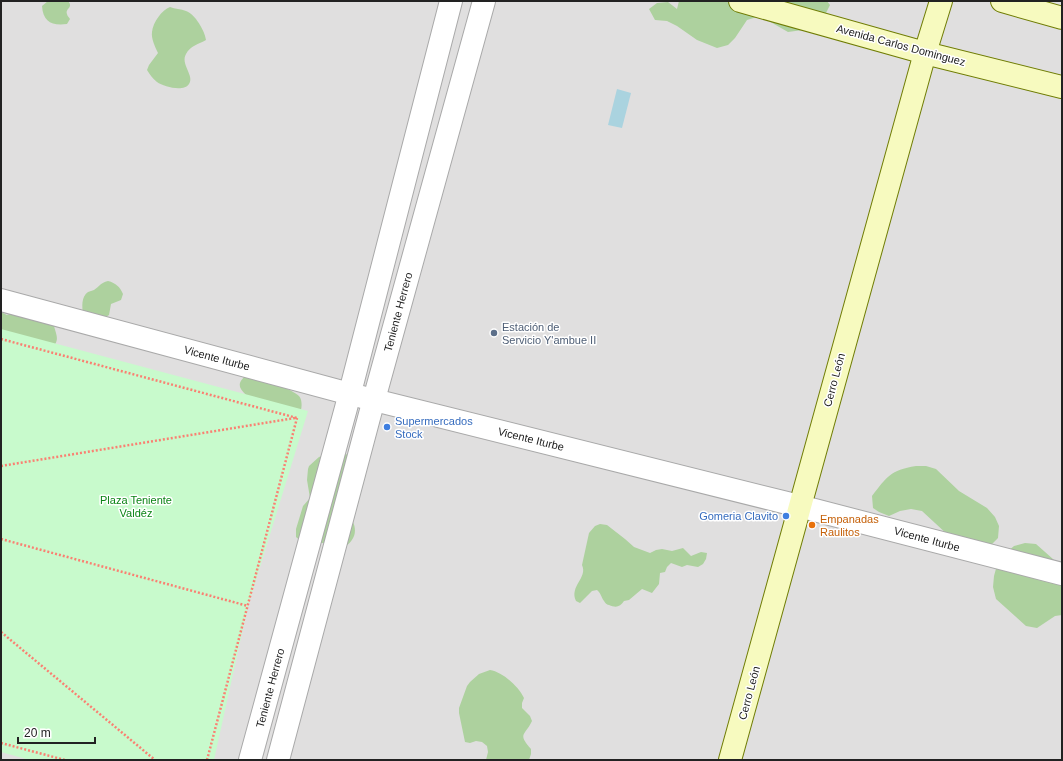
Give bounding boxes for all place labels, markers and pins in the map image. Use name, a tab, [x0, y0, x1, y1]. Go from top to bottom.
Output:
place label: Estación de Servicio Y'ambue II	[502, 321, 596, 346]
marker: Estación de Servicio Y'ambue II	[489, 328, 499, 338]
place label: Supermercados Stock	[395, 415, 473, 440]
marker: Supermercados Stock	[382, 422, 392, 432]
place label: Gomeria Clavito	[699, 510, 778, 522]
marker: Gomeria Clavito	[781, 511, 791, 521]
place label: Empanadas Raulitos	[820, 513, 879, 538]
marker: Empanadas Raulitos	[807, 520, 817, 530]

